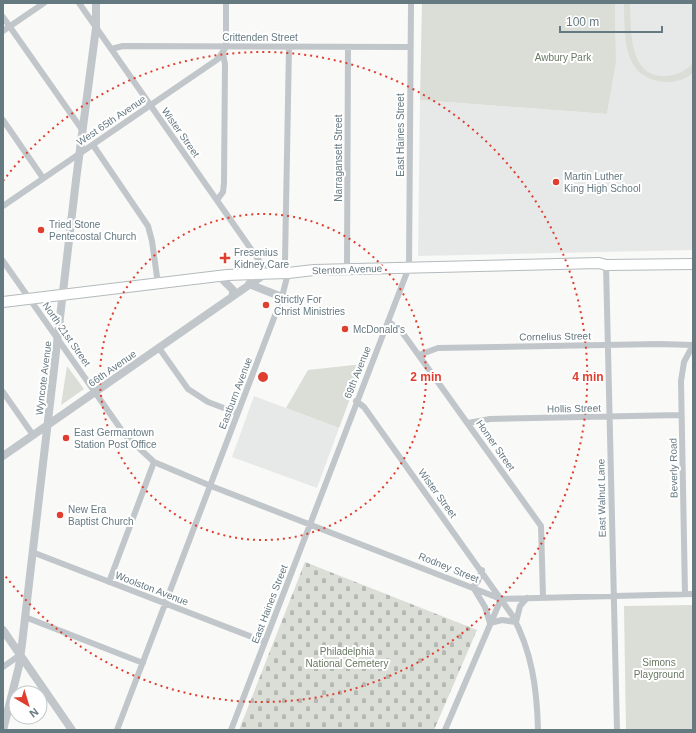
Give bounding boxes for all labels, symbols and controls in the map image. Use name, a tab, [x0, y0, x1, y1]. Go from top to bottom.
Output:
scale bar	[560, 8, 662, 34]
text: 100 m	[566, 15, 599, 29]
street label: Crittenden Street	[222, 32, 298, 43]
park label: Awbury Park	[535, 52, 592, 63]
street label: West 65th Avenue	[75, 93, 148, 148]
street label: East Haines Street	[395, 93, 406, 177]
street label: Wister Street	[160, 105, 202, 159]
street label: Narragansett Street	[333, 114, 344, 202]
place label: Martin Luther King High School	[564, 171, 641, 194]
marker: Martin Luther King High School	[551, 177, 561, 187]
place label: Tried Stone Pentecostal Church	[49, 219, 136, 242]
marker: Tried Stone Pentecostal Church	[36, 225, 46, 235]
place label: Fresenius Kidney Care	[234, 247, 289, 270]
marker: Fresenius Kidney Care	[219, 252, 231, 264]
street label: Stenton Avenue	[312, 263, 383, 276]
place label: Strictly For Christ Ministries	[274, 294, 345, 317]
street label: North 21st Street	[40, 300, 93, 369]
marker: Strictly For Christ Ministries	[261, 300, 271, 310]
marker: McDonald's	[340, 324, 350, 334]
place label: McDonald's	[353, 324, 405, 335]
street label: Cornelius Street	[519, 330, 591, 343]
street label: Wyncote Avenue	[33, 340, 54, 416]
street label: 69th Avenue	[342, 344, 373, 400]
street label: 66th Avenue	[86, 348, 138, 389]
street label: Eastburn Avenue	[217, 355, 254, 431]
centre of rings	[256, 370, 270, 384]
text: 2 min	[410, 370, 442, 384]
text: 4 min	[572, 370, 604, 384]
street label: Hollis Street	[547, 403, 601, 414]
street label: Homer Street	[474, 418, 517, 473]
place label: East Germantown Station Post Office	[74, 427, 157, 450]
marker: East Germantown Station Post Office	[61, 433, 71, 443]
street label: Beverly Road	[667, 438, 680, 498]
street label: East Walnut Lane	[595, 458, 608, 537]
street label: Wister Street	[416, 467, 459, 520]
place label: New Era Baptist Church	[68, 504, 134, 527]
marker: New Era Baptist Church	[55, 510, 65, 520]
street label: Rodney Street	[417, 550, 481, 585]
street label: East Haines Street	[249, 563, 290, 645]
street label: Woolston Avenue	[114, 569, 190, 608]
park label: Philadelphia National Cemetery	[306, 646, 388, 669]
park label: Simons Playground	[634, 657, 684, 680]
north arrow	[8, 685, 48, 725]
text: N	[27, 706, 41, 720]

